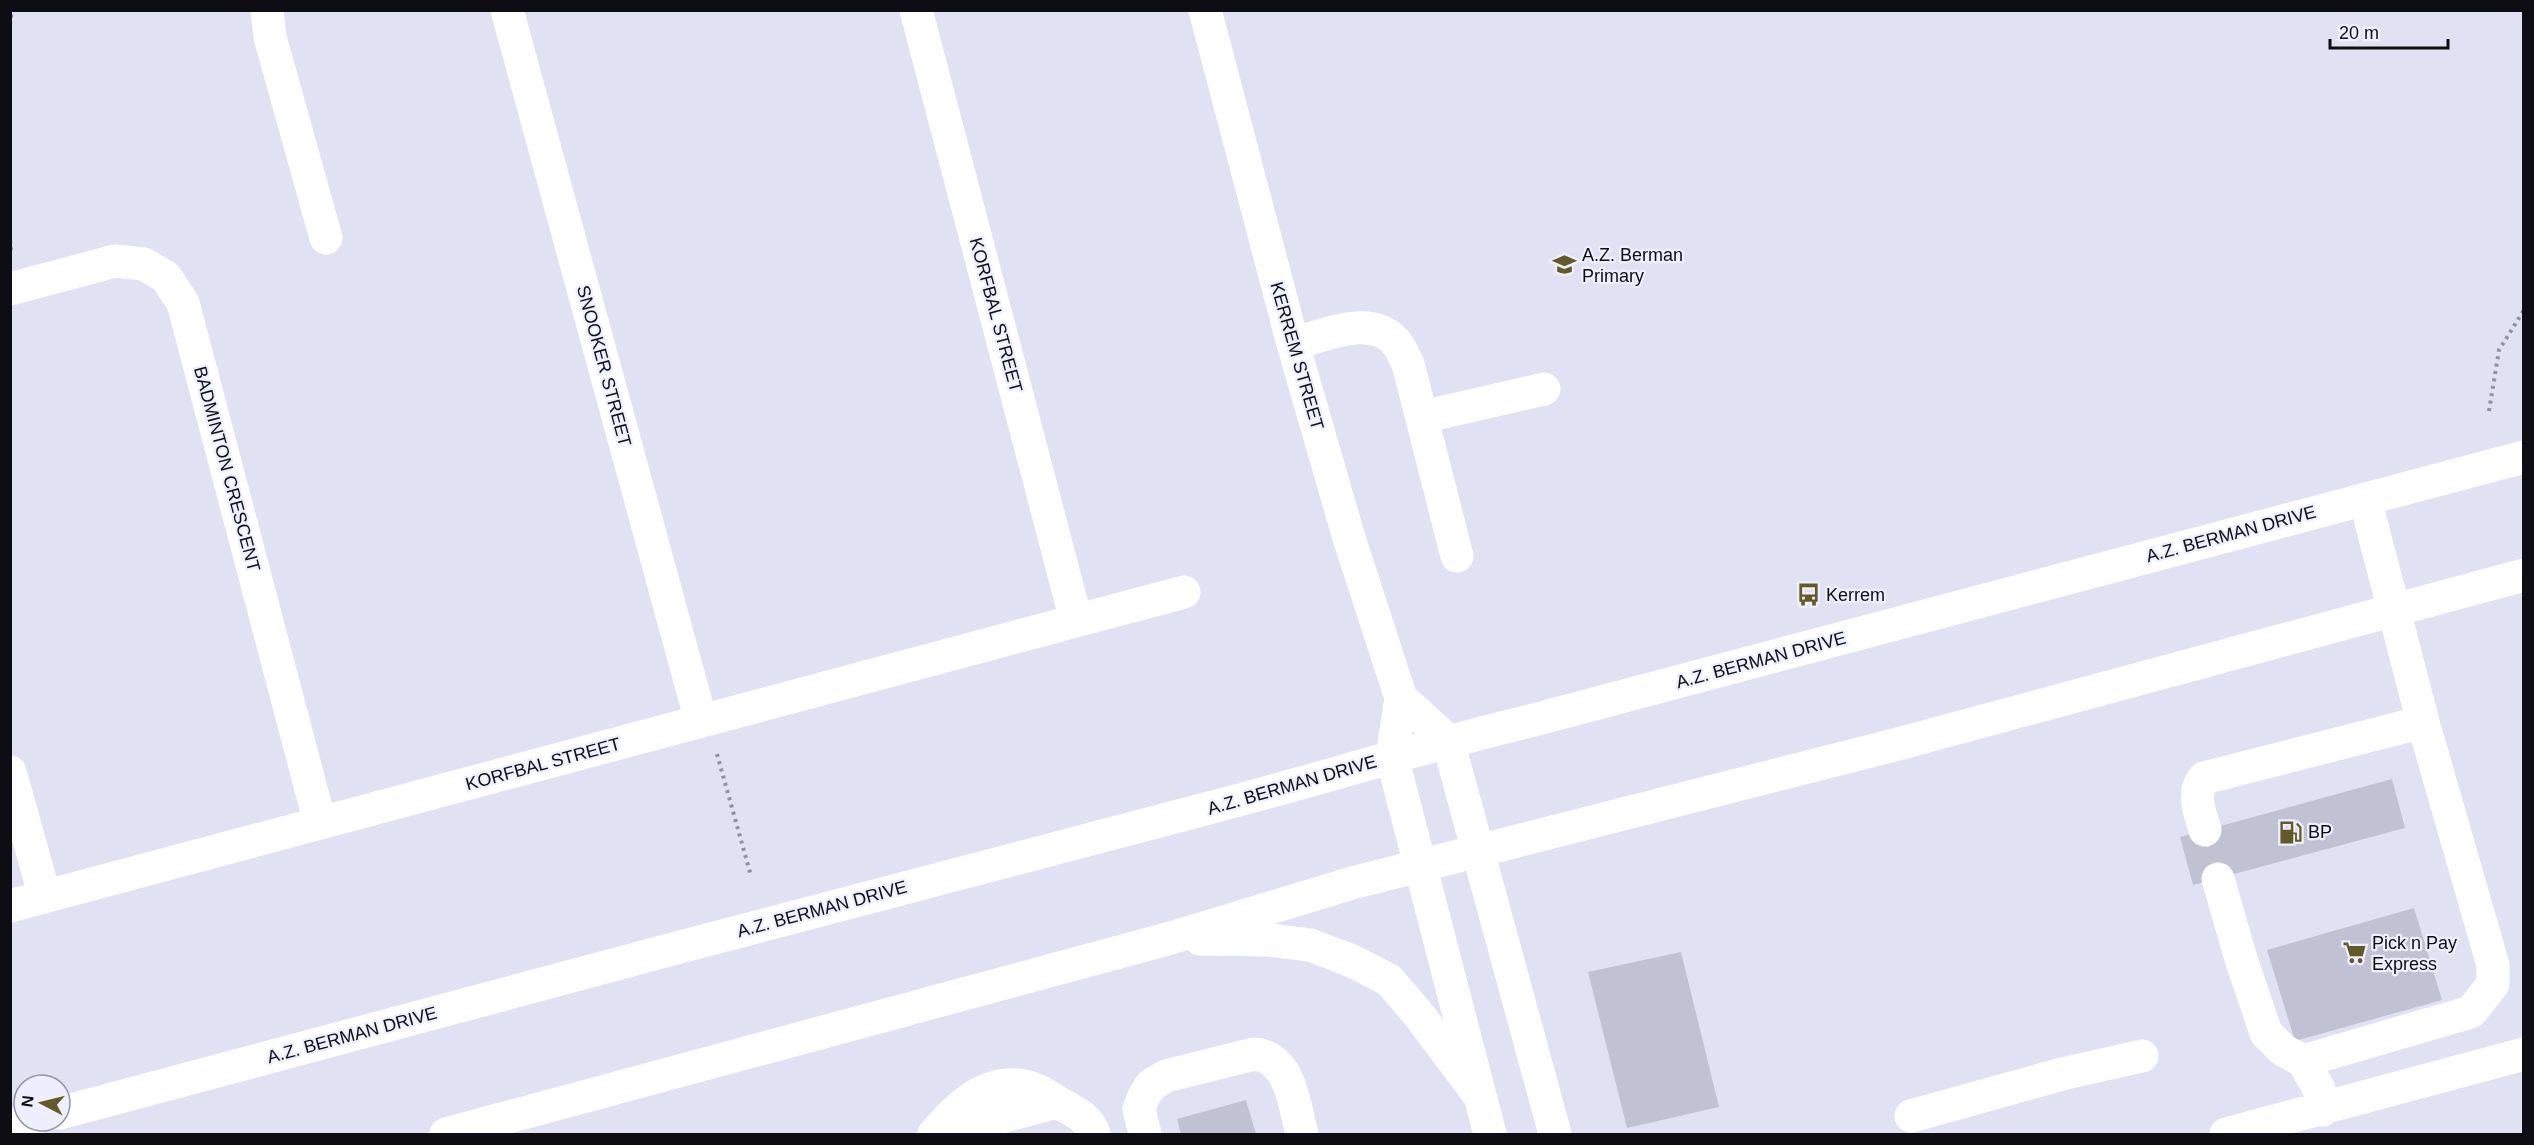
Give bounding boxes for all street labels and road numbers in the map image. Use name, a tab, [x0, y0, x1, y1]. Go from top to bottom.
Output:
street label: KORFBAL STREET	[966, 235, 1026, 395]
street label: KERREM STREET	[1266, 280, 1328, 432]
street label: SNOOKER STREET	[573, 283, 635, 449]
street label: BADMINTON CRESCENT	[190, 364, 264, 574]
street label: A.Z. BERMAN DRIVE	[2144, 502, 2318, 566]
street label: A.Z. BERMAN DRIVE	[1674, 628, 1848, 692]
street label: KORFBAL STREET	[463, 734, 623, 794]
street label: A.Z. BERMAN DRIVE	[1205, 751, 1379, 819]
street label: A.Z. BERMAN DRIVE	[735, 877, 909, 941]
street label: A.Z. BERMAN DRIVE	[265, 1003, 439, 1067]

